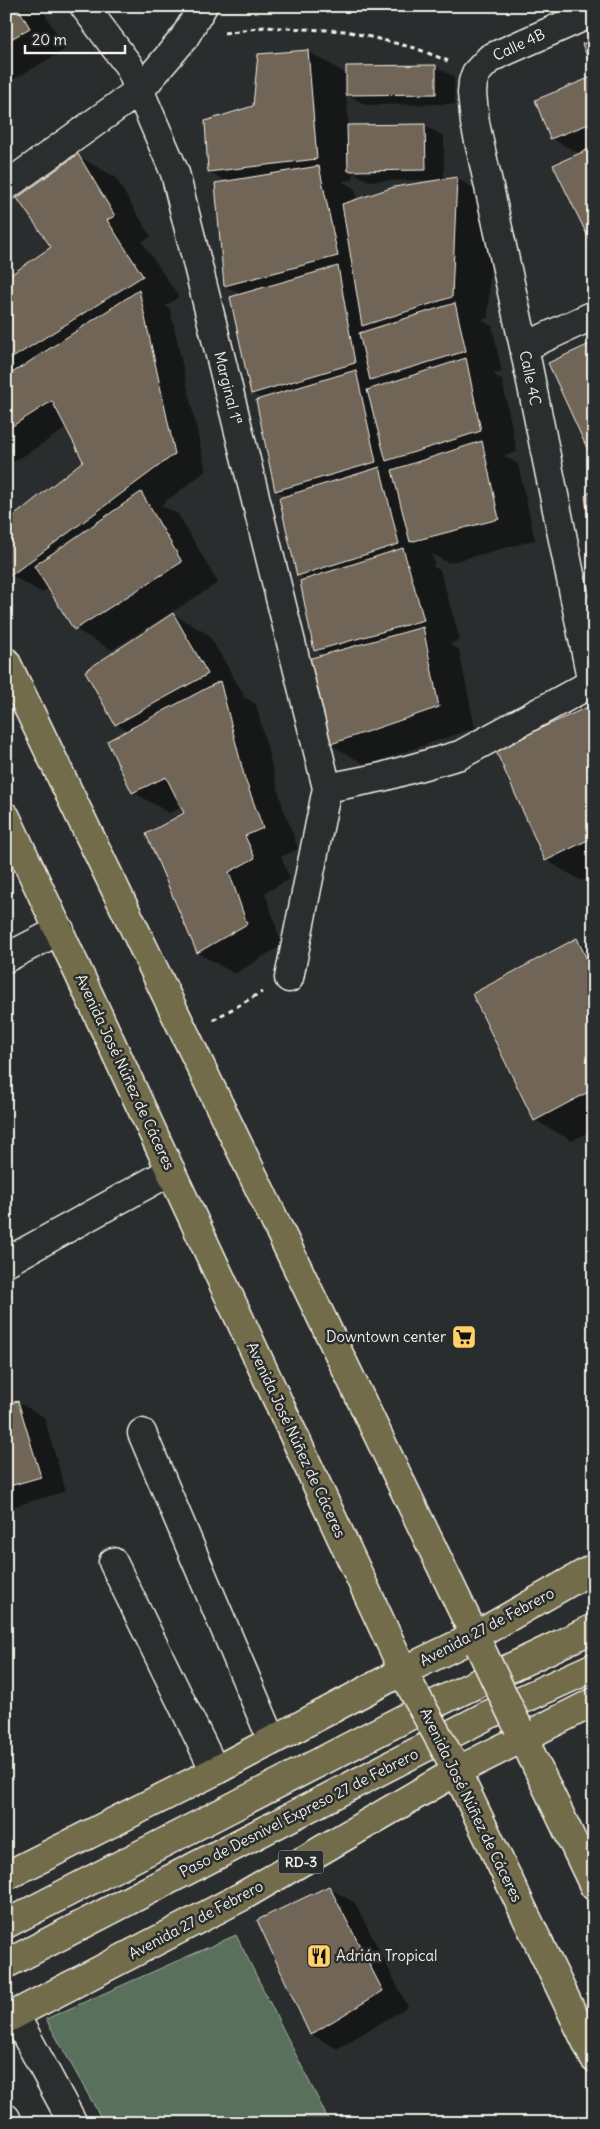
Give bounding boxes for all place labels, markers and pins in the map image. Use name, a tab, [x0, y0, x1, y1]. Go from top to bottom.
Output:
supermarket icon: Downtown center	[451, 1324, 477, 1350]
place label: Downtown center	[326, 1327, 446, 1346]
restaurant icon: Adrián Tropical	[306, 1943, 332, 1969]
place label: Adrián Tropical	[336, 1946, 437, 1965]

